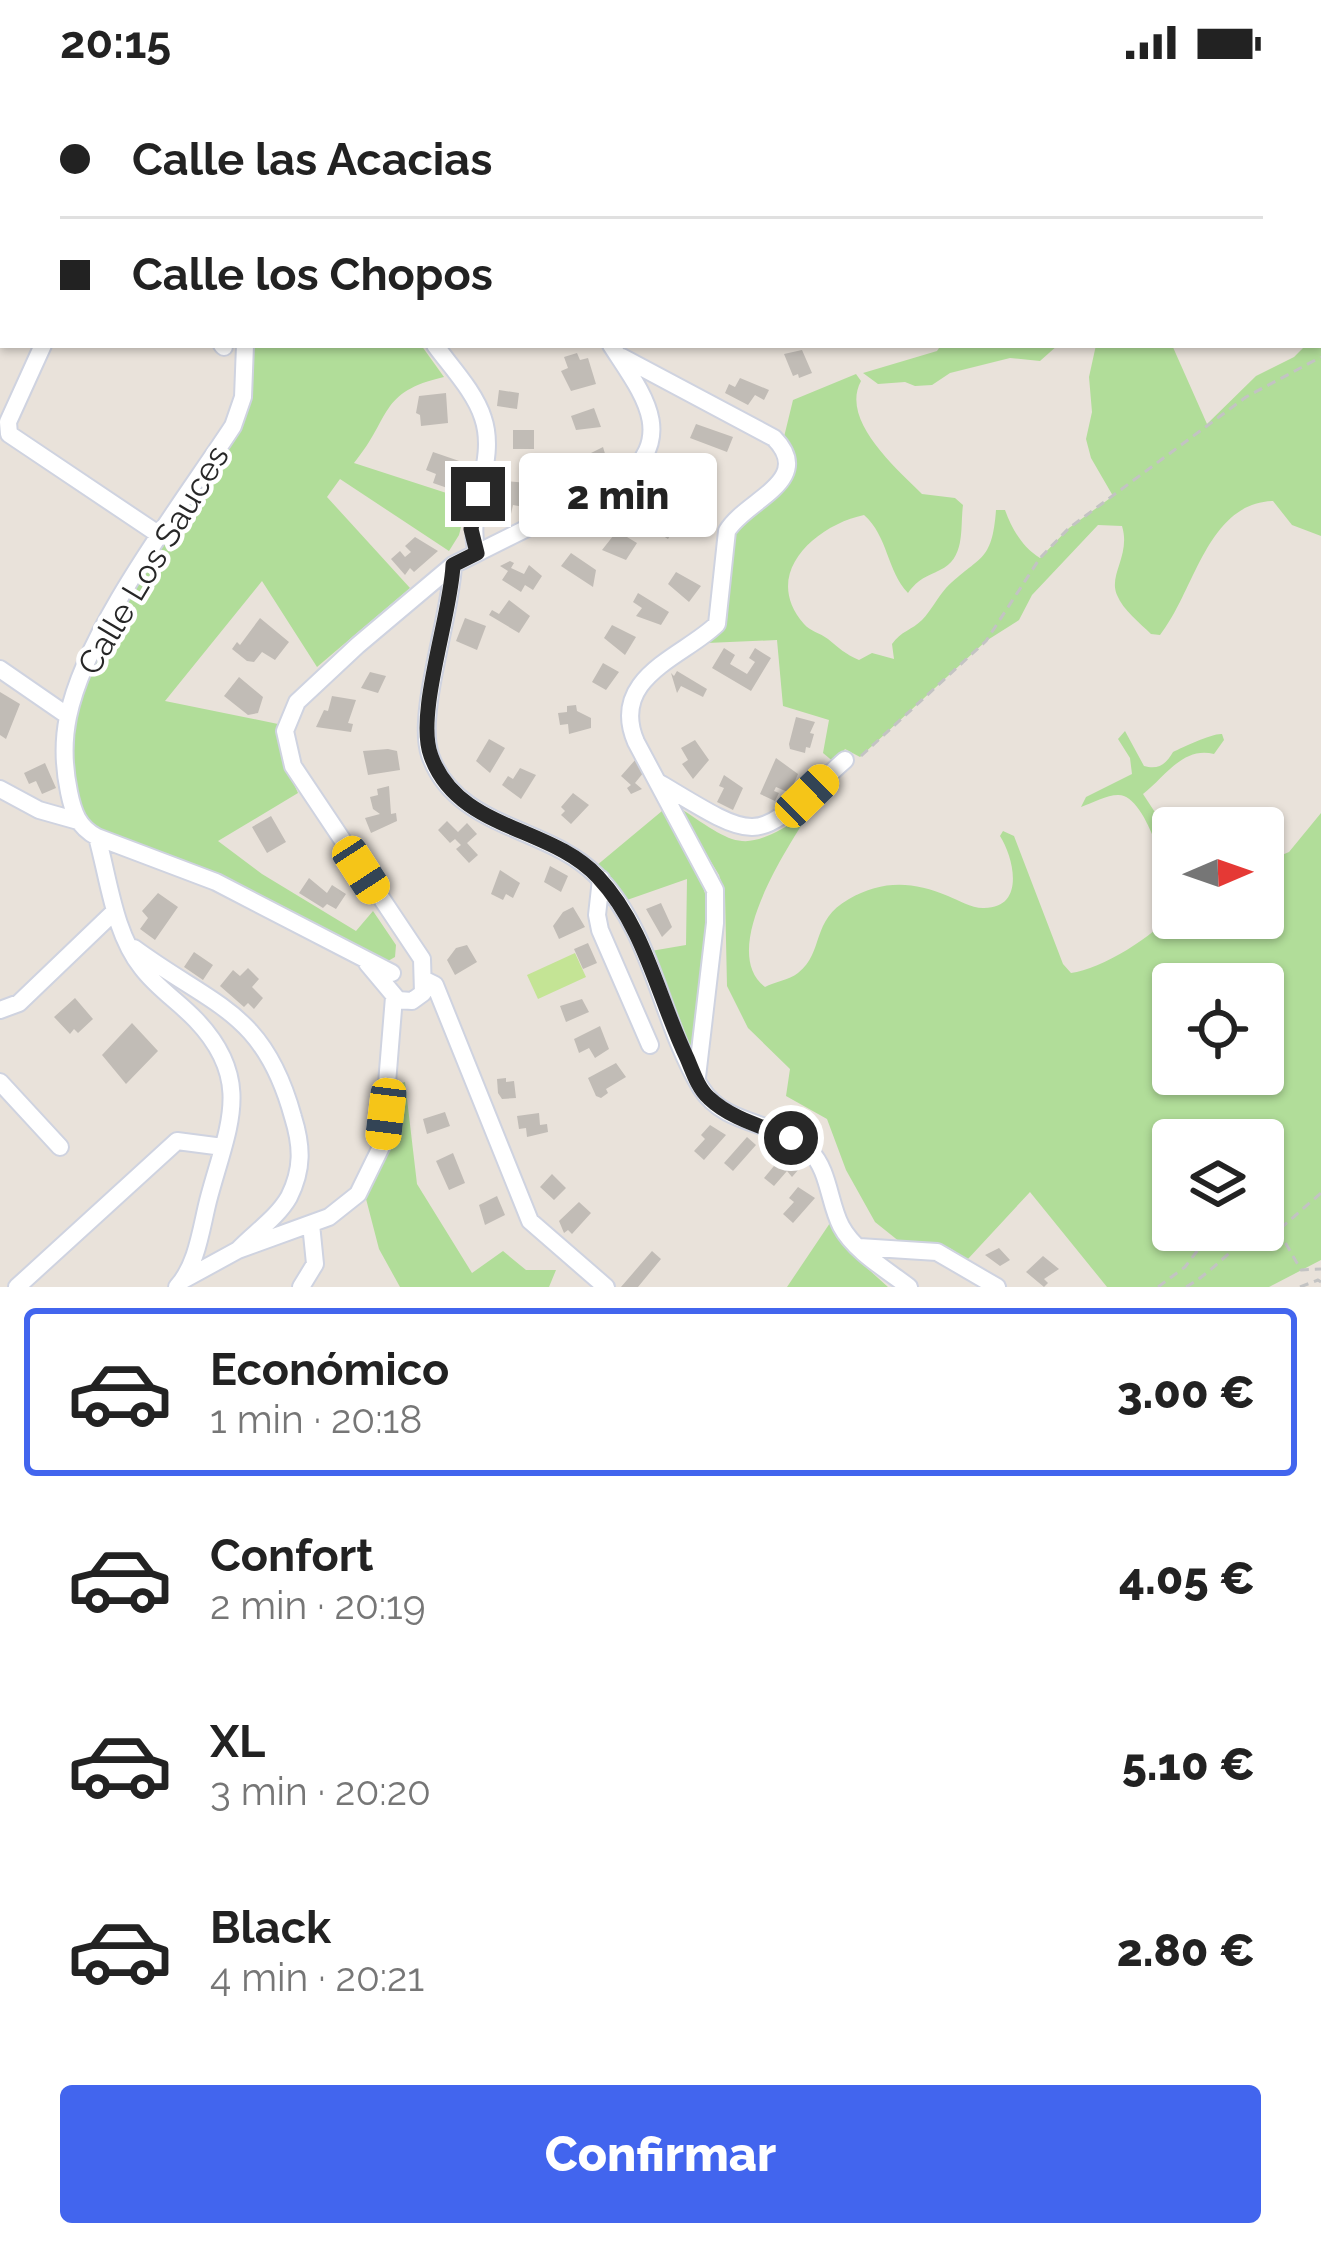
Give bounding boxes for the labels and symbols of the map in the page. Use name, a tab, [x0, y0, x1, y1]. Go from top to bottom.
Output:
street label: Calle Los Sauces	[69, 438, 237, 682]
callout: 2 min	[520, 452, 718, 536]
route end	[451, 467, 505, 521]
car	[769, 758, 845, 834]
north arrow	[1152, 807, 1284, 939]
car	[326, 830, 396, 910]
car	[364, 1076, 408, 1152]
route start	[764, 1111, 818, 1165]

